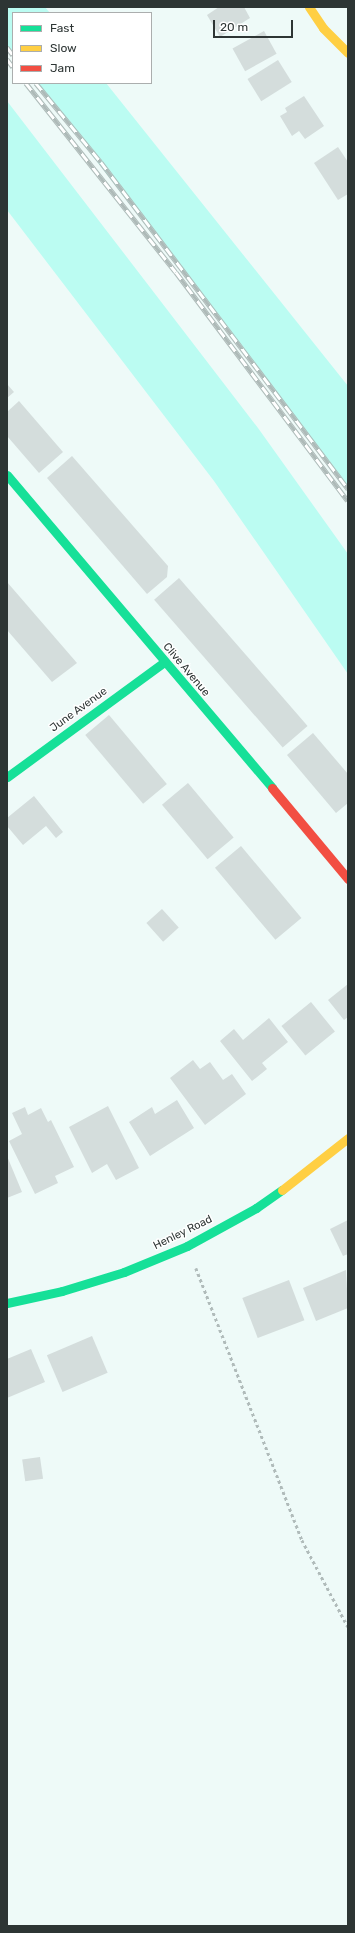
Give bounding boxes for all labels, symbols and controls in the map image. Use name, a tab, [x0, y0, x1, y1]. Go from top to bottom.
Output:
legend	[12, 12, 152, 84]
scale bar	[215, 12, 295, 38]
text: 20 m	[220, 20, 248, 34]
text: Fast	[50, 21, 74, 35]
text: Slow	[50, 41, 77, 55]
text: Jam	[50, 61, 75, 75]
street label: Clive Avenue	[160, 641, 212, 699]
street label: June Avenue	[48, 685, 110, 735]
street label: Henley Road	[151, 1213, 215, 1253]

